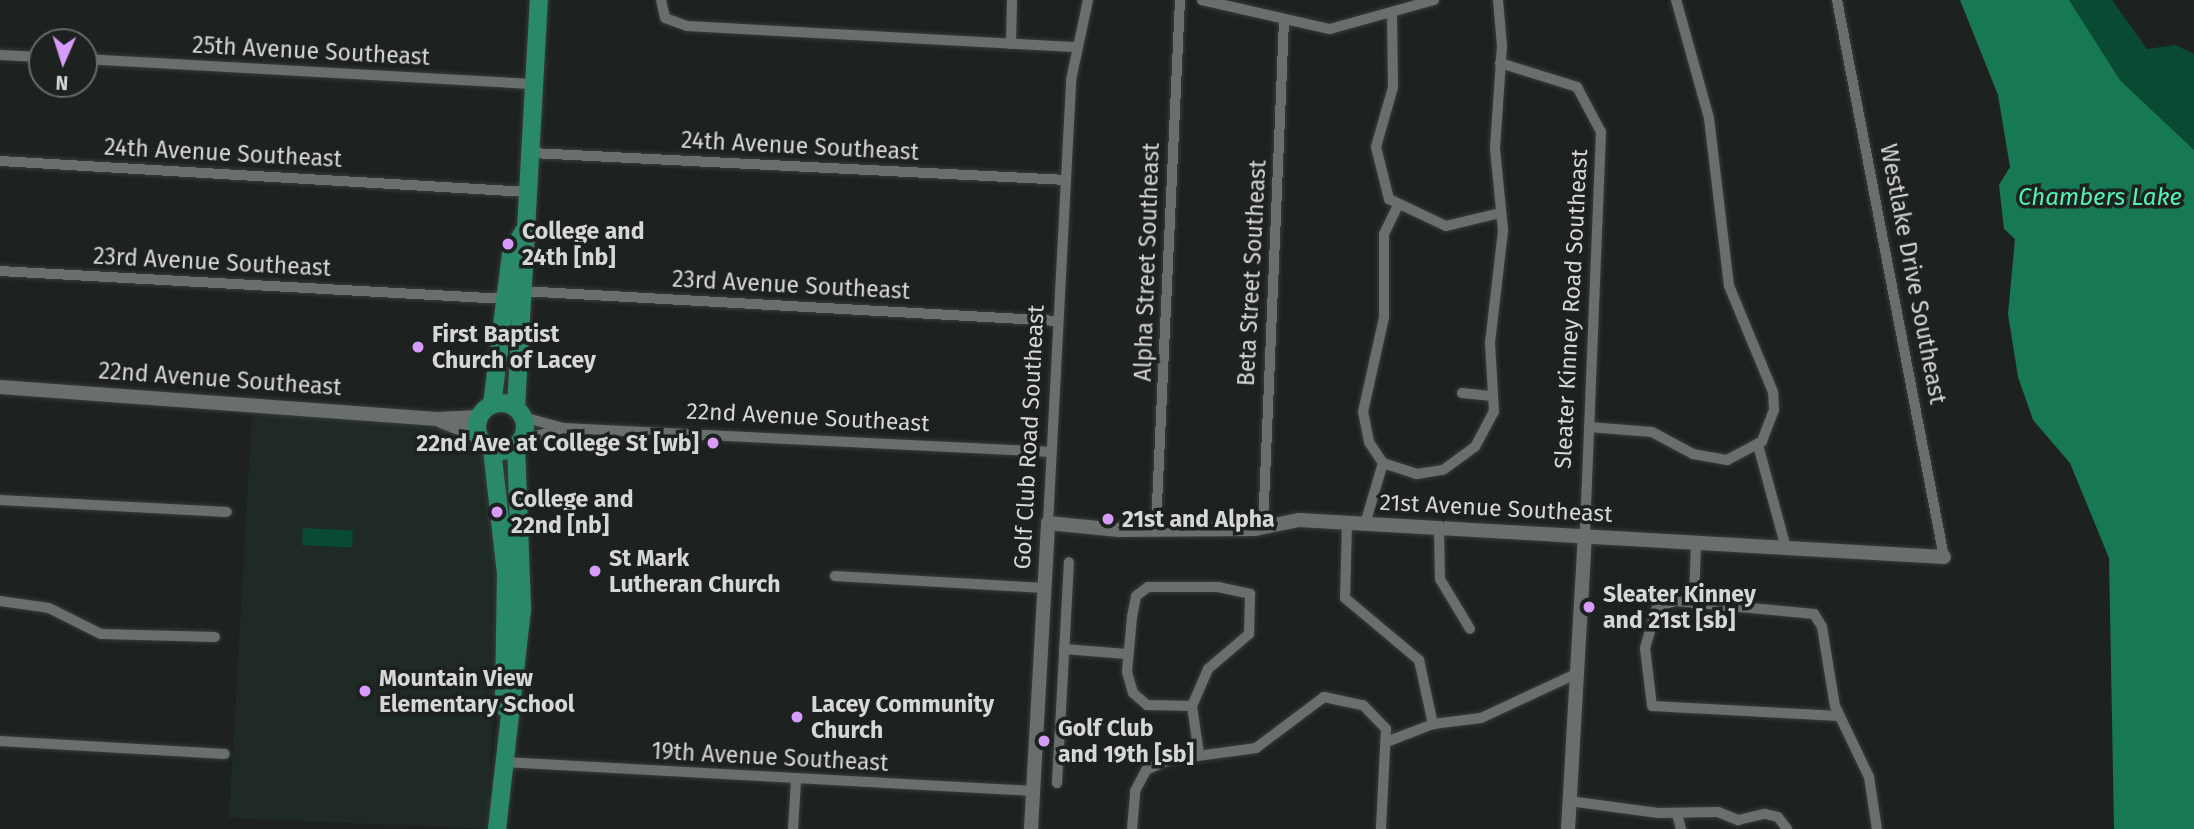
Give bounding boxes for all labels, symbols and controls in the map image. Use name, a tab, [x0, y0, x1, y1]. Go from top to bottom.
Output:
north arrow	[28, 28, 98, 98]
street label: 25th Avenue Southeast	[192, 31, 430, 71]
text: N	[55, 71, 69, 94]
street label: 24th Avenue Southeast	[680, 126, 920, 166]
street label: 24th Avenue Southeast	[103, 133, 343, 173]
street label: Alpha Street Southeast	[1129, 142, 1165, 382]
street label: Westlake Drive Southeast	[1874, 142, 1952, 406]
street label: Sleater Kinney Road Southeast	[1549, 148, 1593, 470]
street label: Beta Street Southeast	[1232, 159, 1272, 387]
water label: Chambers Lake	[2018, 184, 2182, 212]
place label: College and 24th [nb]	[522, 217, 644, 271]
marker: College and 24th [nb]	[500, 236, 516, 252]
street label: 23rd Avenue Southeast	[92, 242, 332, 282]
street label: 23rd Avenue Southeast	[671, 265, 911, 305]
street label: Golf Club Road Southeast	[1008, 304, 1050, 570]
place label: First Baptist Church of Lacey	[432, 320, 596, 374]
marker: First Baptist Church of Lacey	[410, 339, 426, 355]
street label: 22nd Avenue Southeast	[98, 357, 342, 401]
street label: 22nd Avenue Southeast	[686, 397, 930, 437]
place label: 22nd Ave at College St [wb]	[416, 429, 699, 457]
marker: 22nd Ave at College St [wb]	[705, 435, 721, 451]
place label: College and 22nd [nb]	[511, 485, 633, 539]
street label: 21st Avenue Southeast	[1379, 488, 1613, 528]
marker: College and 22nd [nb]	[489, 504, 505, 520]
place label: 21st and Alpha	[1122, 505, 1275, 533]
marker: 21st and Alpha	[1100, 511, 1116, 527]
place label: St Mark Lutheran Church	[609, 544, 780, 598]
marker: St Mark Lutheran Church	[587, 563, 603, 579]
place label: Sleater Kinney and 21st [sb]	[1603, 580, 1756, 634]
marker: Sleater Kinney and 21st [sb]	[1581, 599, 1597, 615]
place label: Mountain View Elementary School	[379, 664, 575, 718]
marker: Mountain View Elementary School	[357, 683, 373, 699]
place label: Lacey Community Church	[811, 690, 994, 744]
marker: Lacey Community Church	[789, 709, 805, 725]
place label: Golf Club and 19th [sb]	[1058, 714, 1194, 768]
marker: Golf Club and 19th [sb]	[1036, 733, 1052, 749]
street label: 19th Avenue Southeast	[651, 737, 889, 777]

